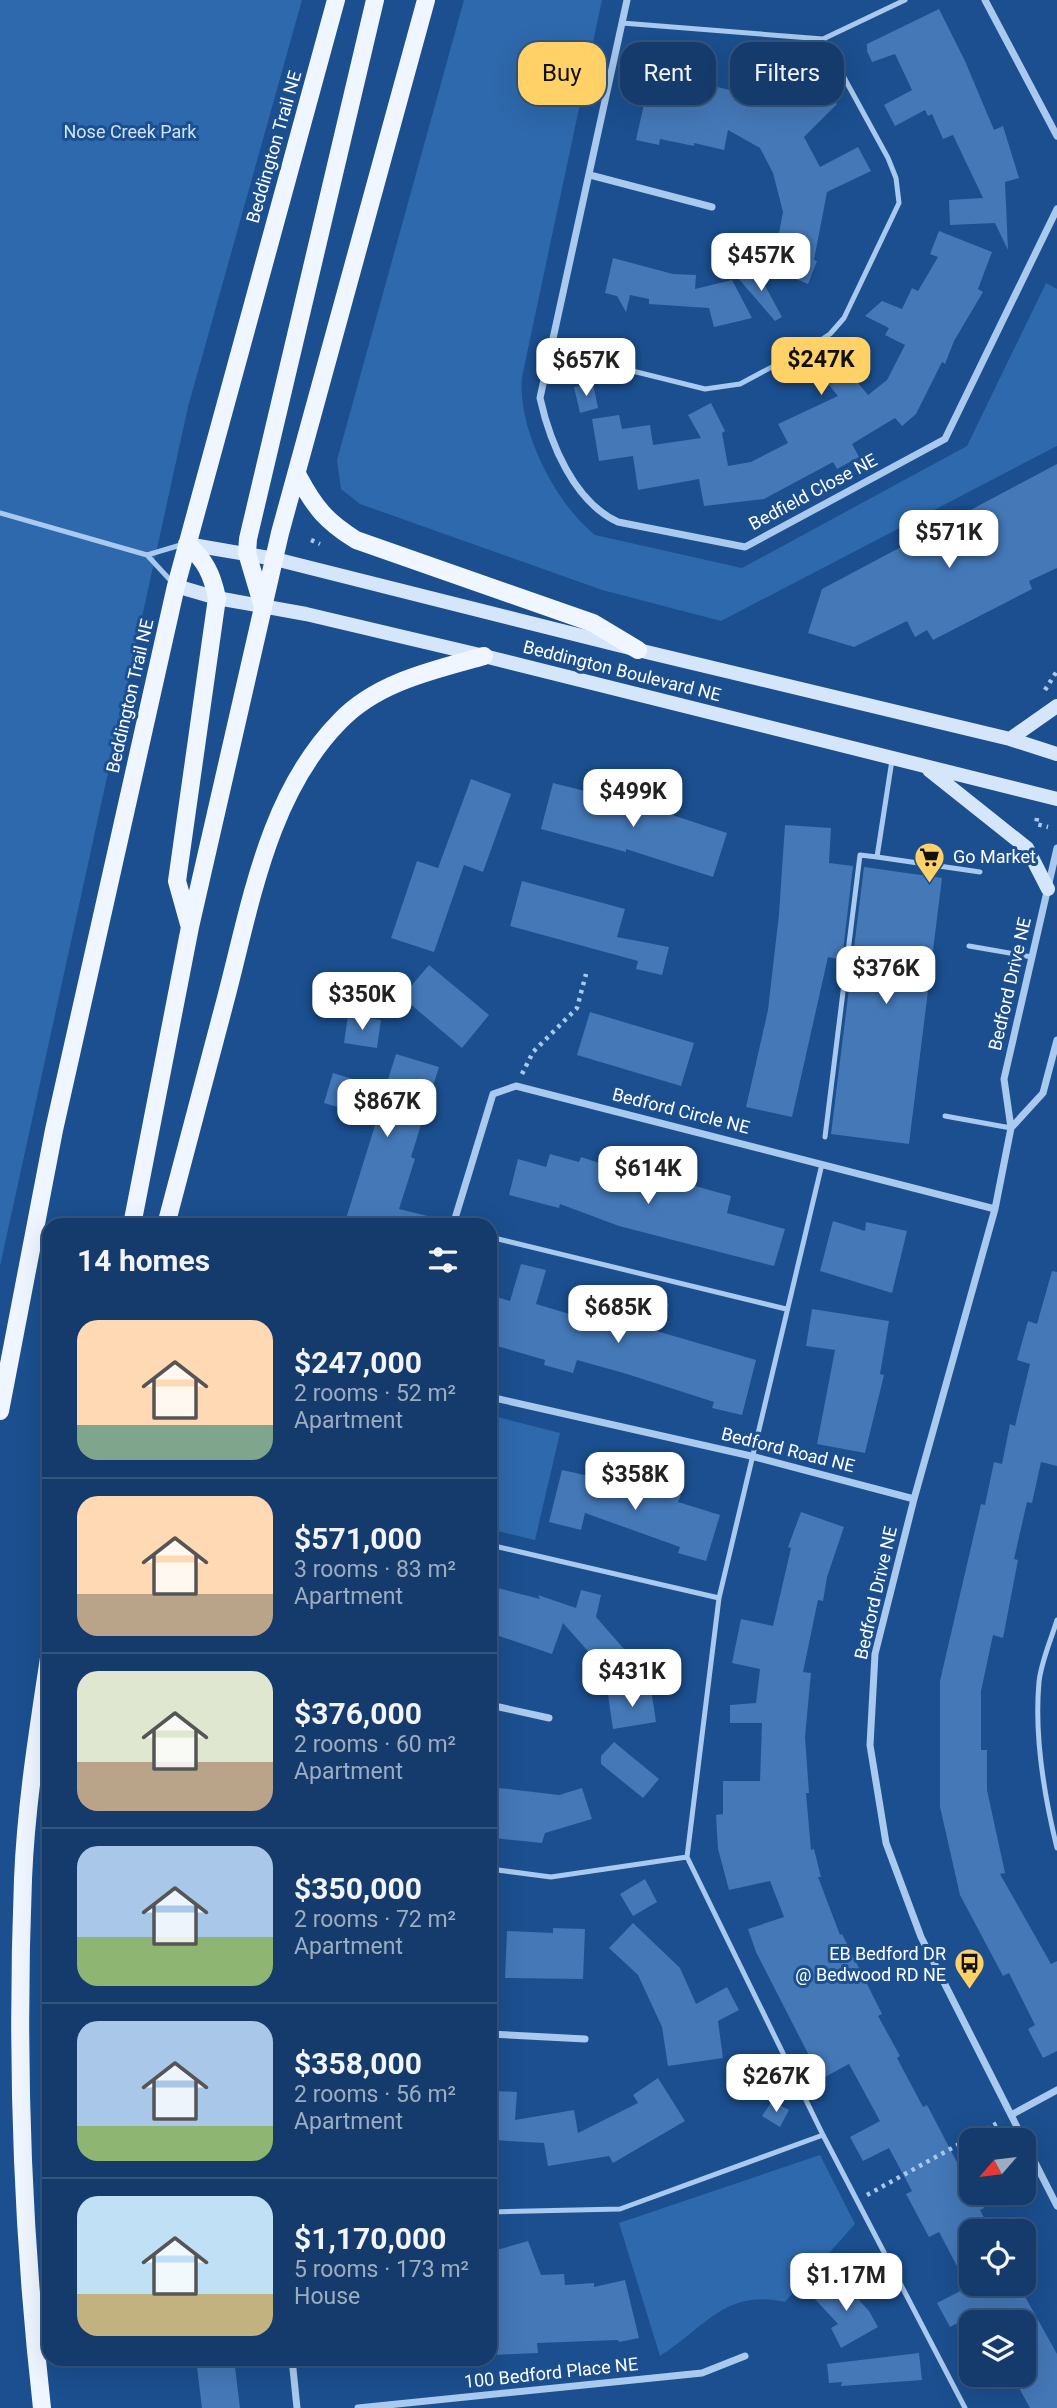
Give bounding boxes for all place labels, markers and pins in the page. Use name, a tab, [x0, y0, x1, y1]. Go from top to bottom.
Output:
pin: $457K	[712, 233, 810, 293]
pin: $657K	[537, 338, 635, 398]
pin: $247K	[772, 338, 870, 397]
pin: $571K	[900, 510, 998, 570]
pin: $499K	[584, 770, 682, 829]
supermarket icon: Go Market	[913, 840, 947, 884]
place label: Go Market	[953, 846, 1036, 867]
pin: $376K	[837, 946, 935, 1006]
pin: $350K	[313, 972, 411, 1032]
pin: $867K	[338, 1080, 436, 1139]
pin: $614K	[599, 1146, 697, 1206]
pin: $685K	[569, 1286, 667, 1345]
pin: $358K	[586, 1452, 684, 1512]
pin: $431K	[583, 1650, 681, 1709]
place label: EB Bedford DR @ Bedwood RD NE	[795, 1943, 946, 1985]
bus stop icon: EB Bedford DR @ Bedwood RD NE	[952, 1947, 986, 1991]
pin: $267K	[727, 2054, 825, 2114]
pin: $1.17M	[789, 2254, 903, 2313]

